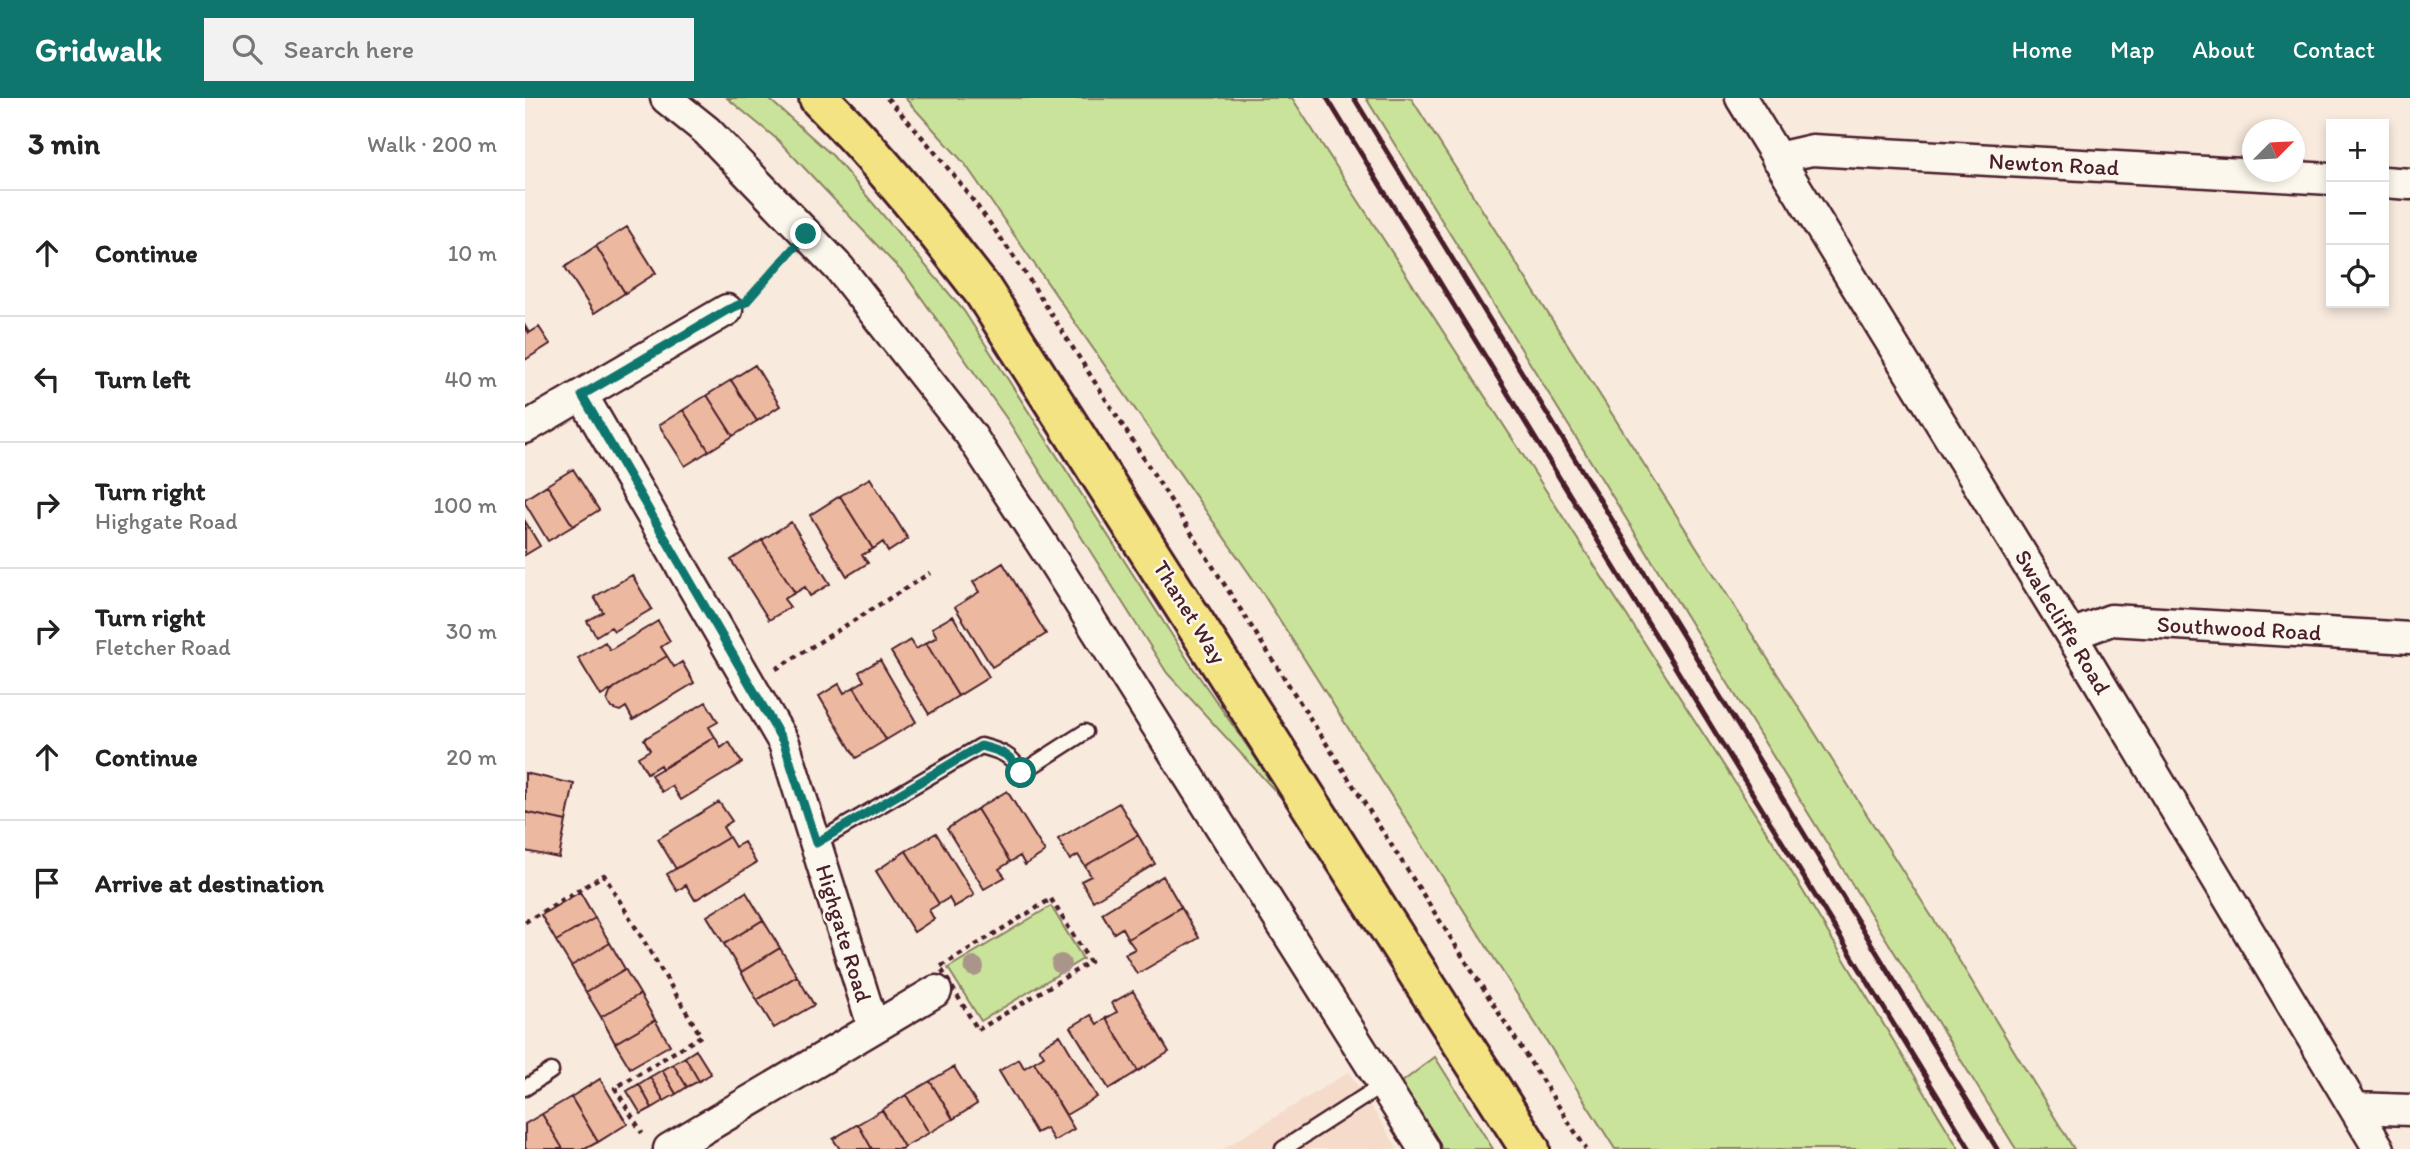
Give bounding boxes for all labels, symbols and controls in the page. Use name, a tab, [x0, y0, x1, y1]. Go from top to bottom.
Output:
search box	[204, 18, 694, 81]
text: Gridwalk	[35, 30, 162, 69]
icon: search	[228, 30, 266, 68]
text: Search here	[284, 33, 414, 65]
text: Home	[2012, 35, 2072, 64]
text: Map	[2110, 35, 2154, 64]
text: About	[2192, 35, 2255, 64]
text: Contact	[2293, 35, 2375, 64]
north arrow	[2242, 119, 2305, 182]
map controls	[2326, 119, 2389, 308]
button: +	[2326, 119, 2389, 182]
text: 3 min	[28, 125, 100, 162]
text: Walk · 200 m	[367, 130, 497, 158]
street label: Newton Road	[1988, 147, 2120, 181]
button: −	[2326, 182, 2389, 245]
route end	[790, 218, 821, 249]
icon: ahead	[28, 234, 66, 272]
text: Continue	[95, 237, 198, 269]
text: 10 m	[448, 239, 497, 267]
button: locate	[2326, 245, 2389, 308]
icon: left	[28, 360, 66, 398]
text: Turn left	[95, 363, 191, 395]
text: 40 m	[444, 365, 497, 393]
text: Turn right	[95, 475, 206, 507]
icon: right	[28, 486, 66, 524]
text: 100 m	[433, 491, 497, 519]
text: Highgate Road	[95, 507, 238, 535]
street label: Swalecliffe Road	[2009, 544, 2117, 700]
street label: Thanet Way	[1147, 555, 1233, 669]
text: Turn right	[95, 601, 206, 633]
street label: Southwood Road	[2156, 610, 2322, 646]
icon: right	[28, 612, 66, 650]
text: 30 m	[446, 617, 497, 645]
text: Fletcher Road	[95, 633, 231, 661]
icon: ahead	[28, 738, 66, 776]
text: Continue	[95, 741, 198, 773]
text: 20 m	[446, 743, 497, 771]
route start	[1005, 757, 1036, 788]
street label: Highgate Road	[810, 861, 878, 1005]
icon: arrive	[28, 864, 66, 902]
text: Arrive at destination	[95, 867, 324, 899]

